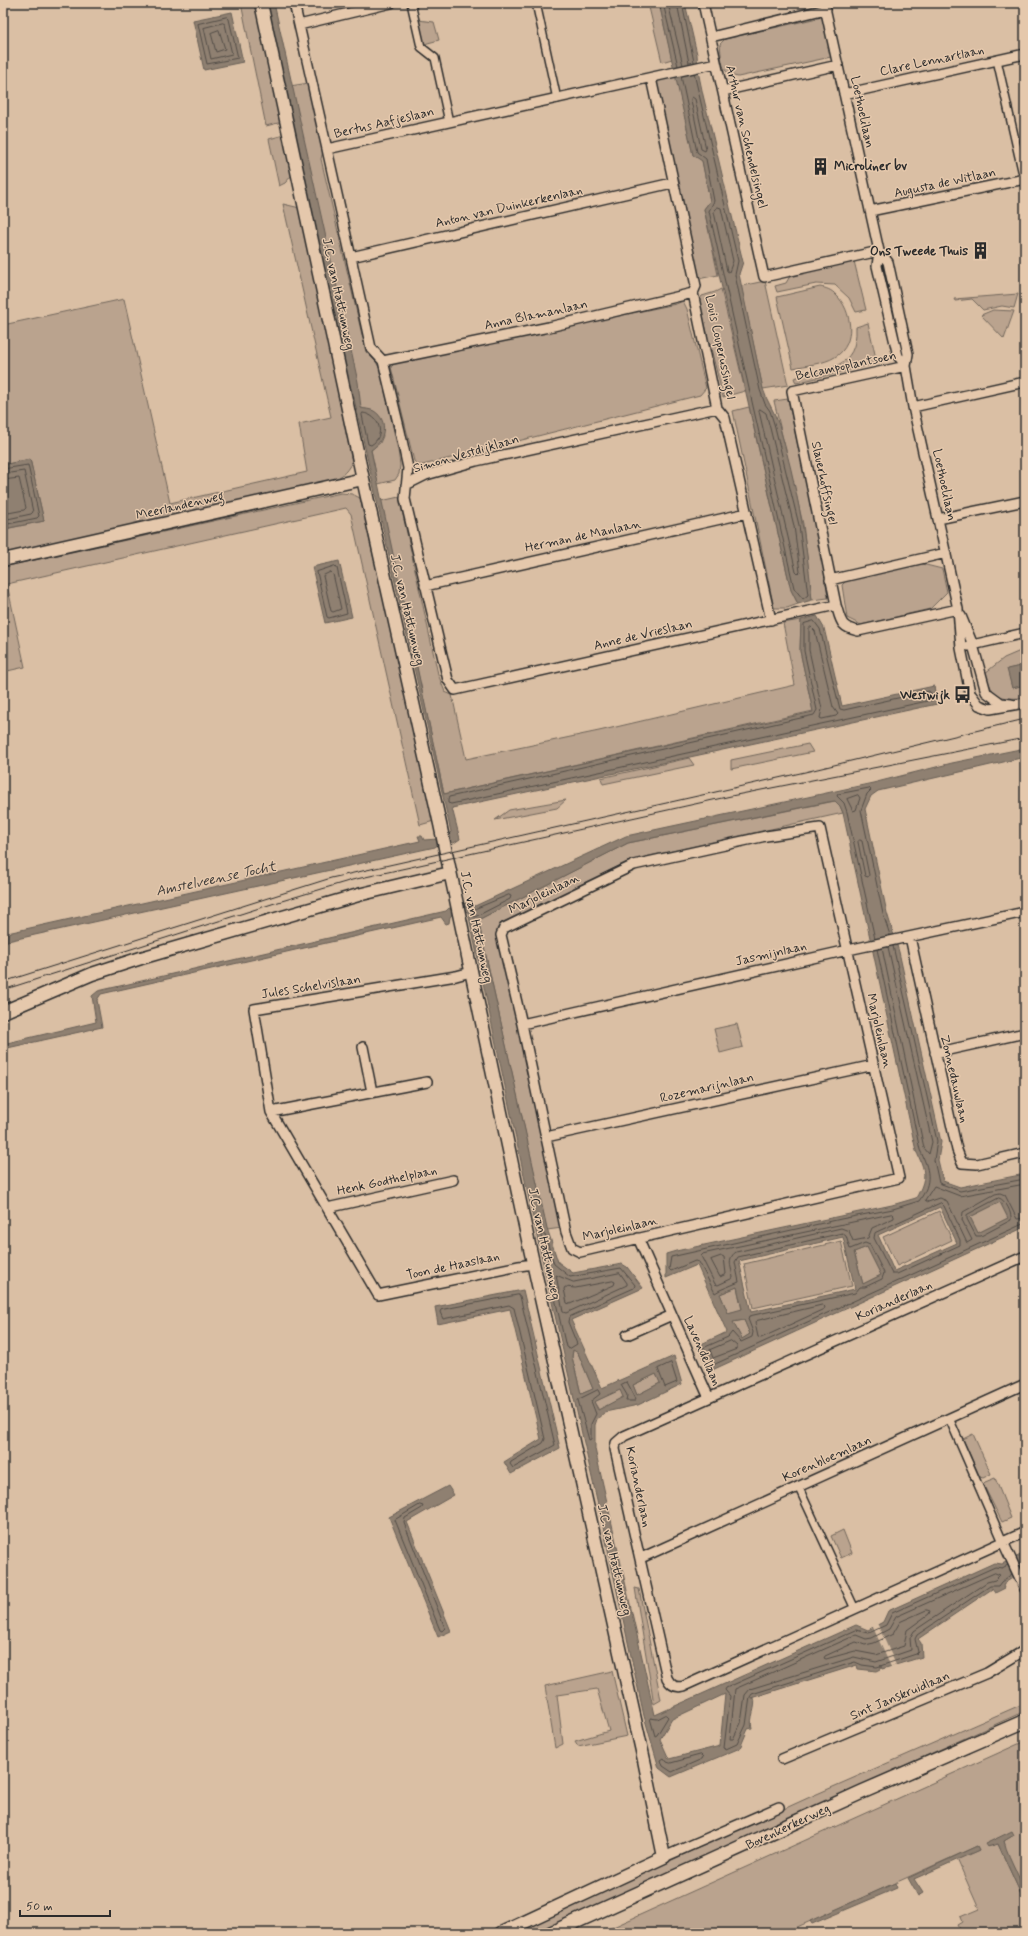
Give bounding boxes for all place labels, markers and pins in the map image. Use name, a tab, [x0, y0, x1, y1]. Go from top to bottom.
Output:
building icon: Microliner bv	[811, 156, 831, 176]
place label: Microliner bv	[834, 158, 908, 175]
building icon: Ons Tweede Thuis	[971, 241, 991, 261]
place label: Ons Tweede Thuis	[870, 243, 968, 260]
bus stop icon: Westwijk	[953, 685, 973, 705]
place label: Westwijk	[899, 687, 951, 705]

